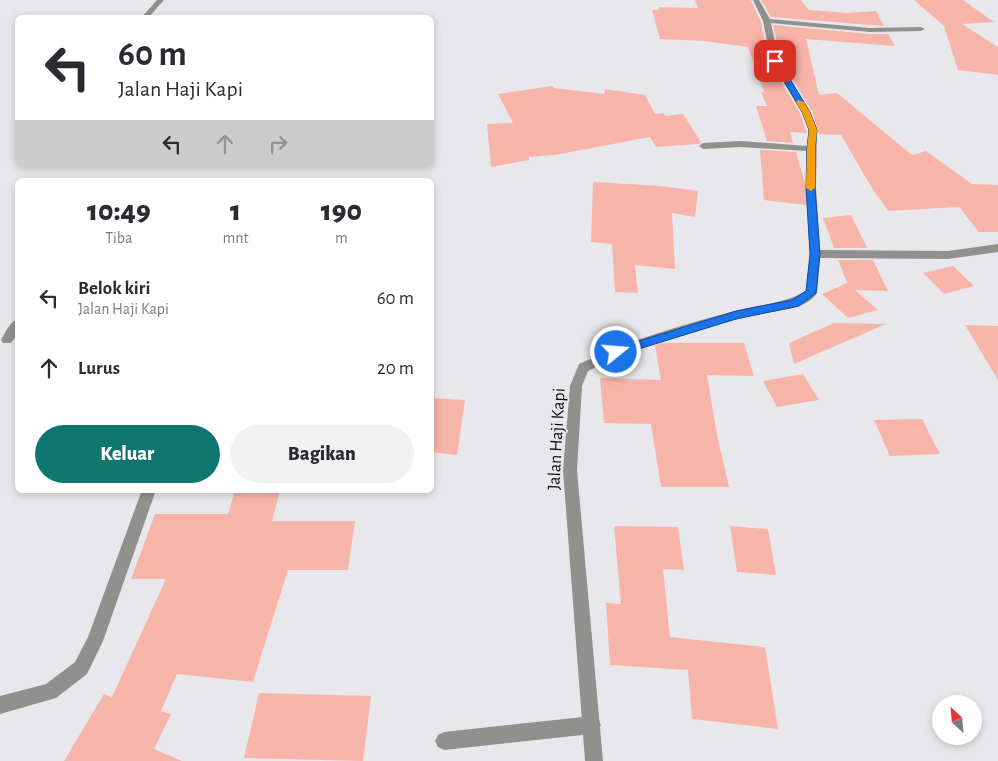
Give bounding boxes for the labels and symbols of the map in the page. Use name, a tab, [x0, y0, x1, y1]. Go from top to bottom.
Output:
pin	[754, 40, 796, 82]
position arrow	[589, 325, 641, 377]
street label: Jalan Haji Kapi	[545, 387, 569, 491]
north arrow	[932, 695, 982, 745]

